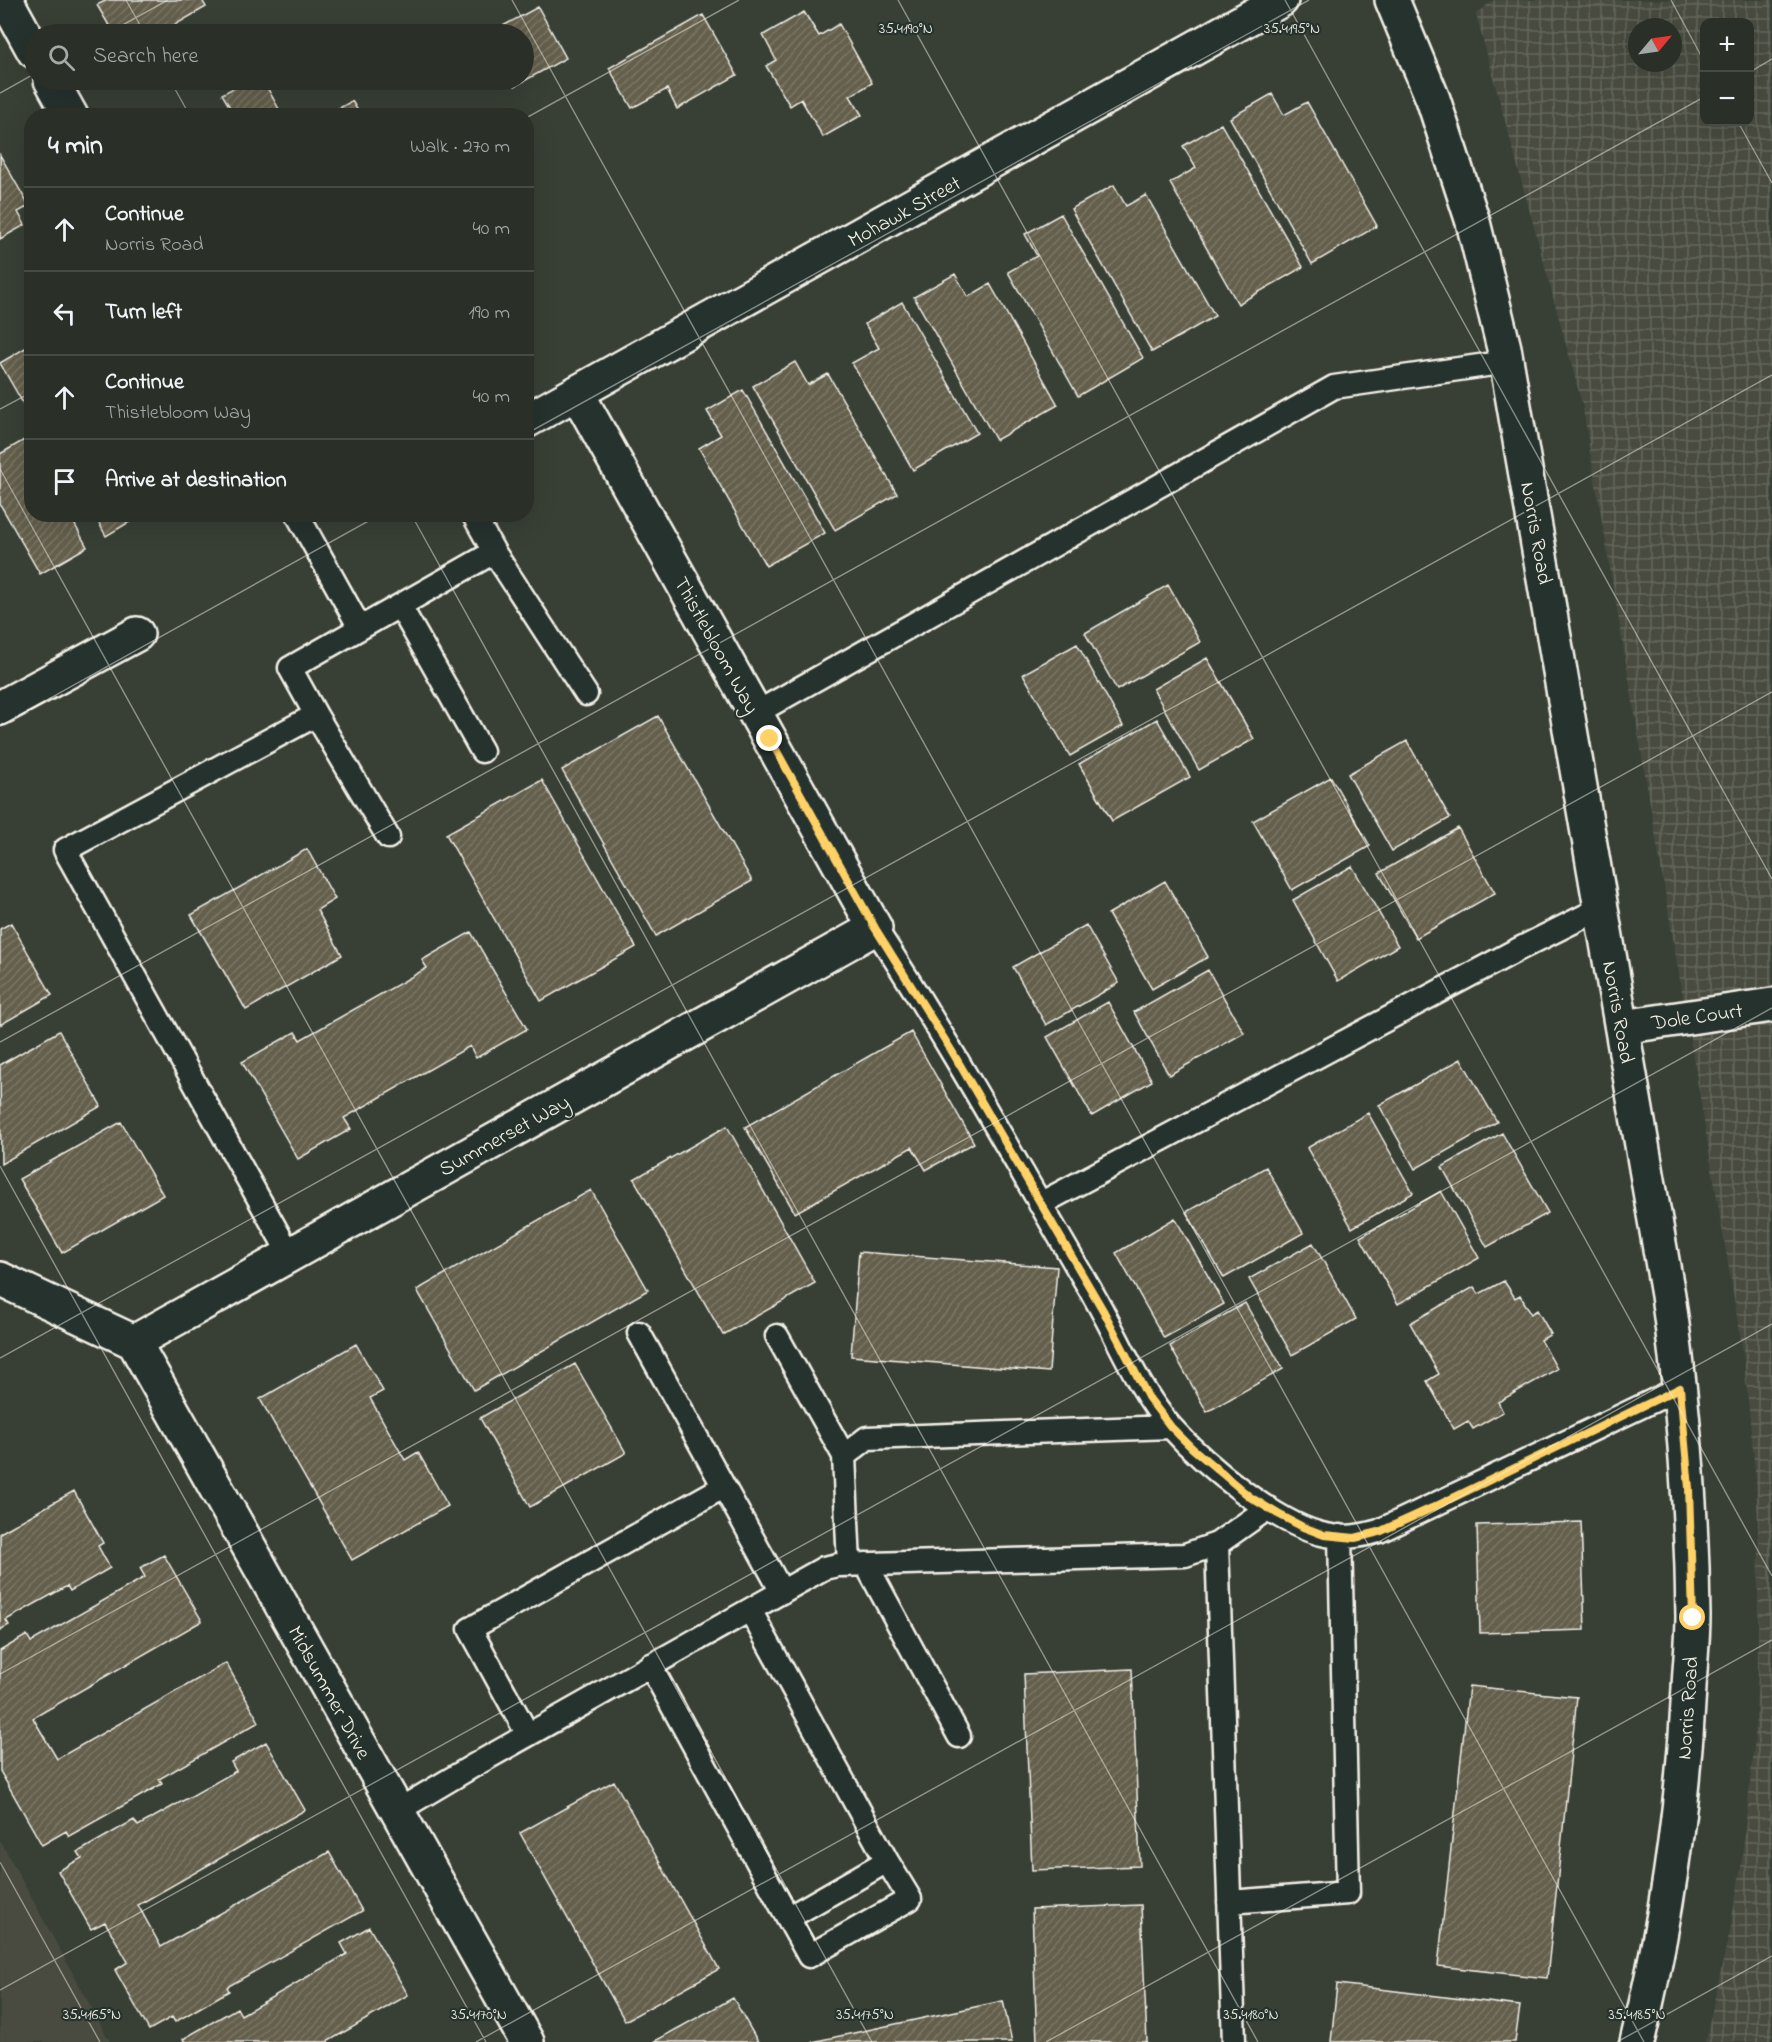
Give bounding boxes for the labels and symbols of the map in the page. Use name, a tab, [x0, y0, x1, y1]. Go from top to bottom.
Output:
text: 35.4190°N	[879, 18, 933, 40]
text: 35.4195°N	[1264, 18, 1320, 40]
north arrow	[1628, 18, 1682, 72]
street label: Mohawk Street	[843, 169, 967, 256]
street label: Norris Road	[1511, 480, 1559, 587]
street label: Thistlebloom Way	[663, 572, 765, 721]
route end	[756, 725, 782, 751]
street label: Norris Road	[1593, 959, 1641, 1066]
street label: Dole Court	[1649, 997, 1745, 1039]
street label: Summerset Way	[434, 1088, 577, 1187]
route start	[1679, 1604, 1705, 1630]
street label: Midsummer Drive	[279, 1621, 378, 1766]
street label: Norris Road	[1670, 1655, 1708, 1761]
text: 35.4165°N	[63, 2004, 121, 2026]
text: 35.4170°N	[451, 2004, 507, 2026]
text: 35.4175°N	[836, 2004, 894, 2026]
text: 35.4180°N	[1223, 2004, 1279, 2026]
text: 35.4185°N	[1608, 2004, 1666, 2026]

